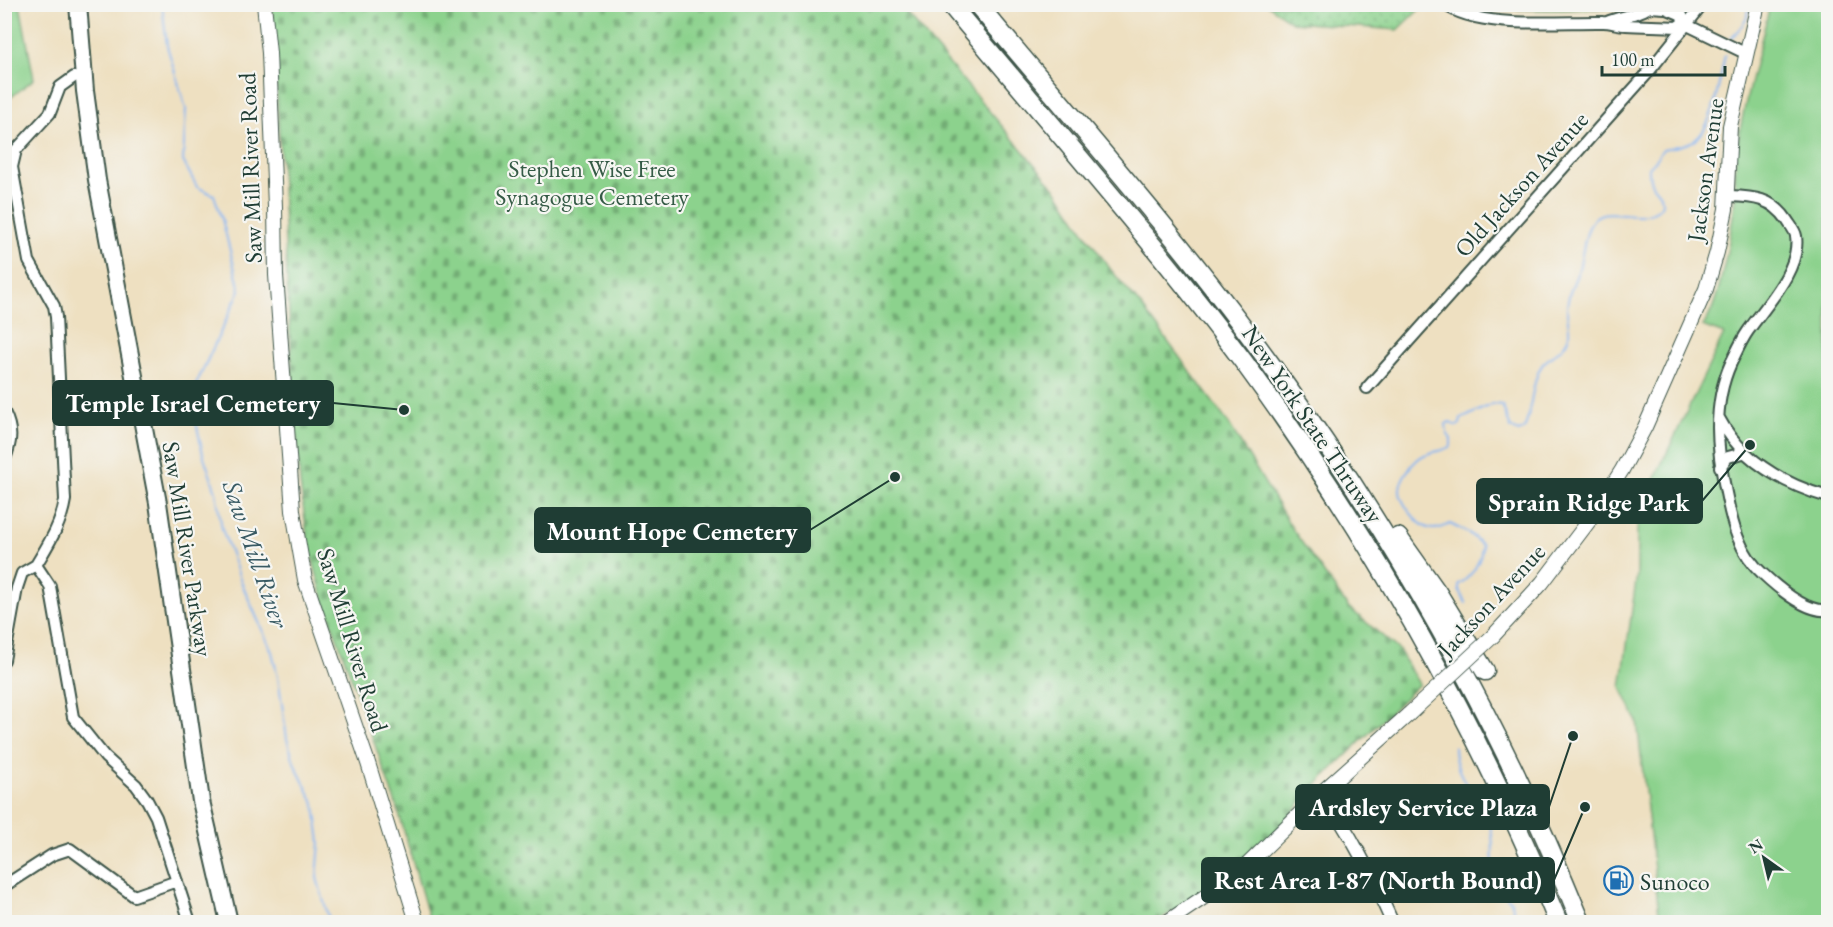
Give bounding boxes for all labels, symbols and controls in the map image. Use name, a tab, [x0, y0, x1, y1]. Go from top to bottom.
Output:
scale bar	[1602, 39, 1725, 77]
text: 100 m	[1611, 48, 1655, 71]
street label: Saw Mill River Road	[231, 71, 269, 264]
street label: Jackson Avenue	[1679, 96, 1730, 246]
street label: Old Jackson Avenue	[1447, 105, 1595, 263]
park label: Stephen Wise Free Synagogue Cemetery	[495, 153, 689, 212]
street label: New York State Thruway	[1235, 319, 1391, 529]
callout: Temple Israel Cemetery	[53, 381, 333, 425]
text: Temple Israel Cemetery	[65, 386, 321, 420]
street label: Saw Mill River Parkway	[156, 439, 220, 659]
water label: Saw Mill River	[215, 475, 297, 633]
callout: Sprain Ridge Park	[1477, 479, 1702, 523]
text: Sprain Ridge Park	[1489, 485, 1690, 519]
callout: Mount Hope Cemetery	[535, 508, 810, 552]
text: Mount Hope Cemetery	[546, 514, 798, 548]
street label: Jackson Avenue	[1429, 536, 1552, 665]
street label: Saw Mill River Road	[310, 544, 396, 736]
callout: Ardsley Service Plaza	[1296, 785, 1549, 829]
text: Ardsley Service Plaza	[1308, 790, 1538, 824]
north arrow	[1734, 828, 1794, 888]
text: N	[1745, 834, 1767, 858]
callout: Rest Area I-87 (North Bound)	[1202, 858, 1554, 902]
text: Rest Area I-87 (North Bound)	[1214, 863, 1542, 897]
fuel station icon: Sunoco	[1603, 865, 1635, 897]
place label: Sunoco	[1640, 866, 1710, 897]

